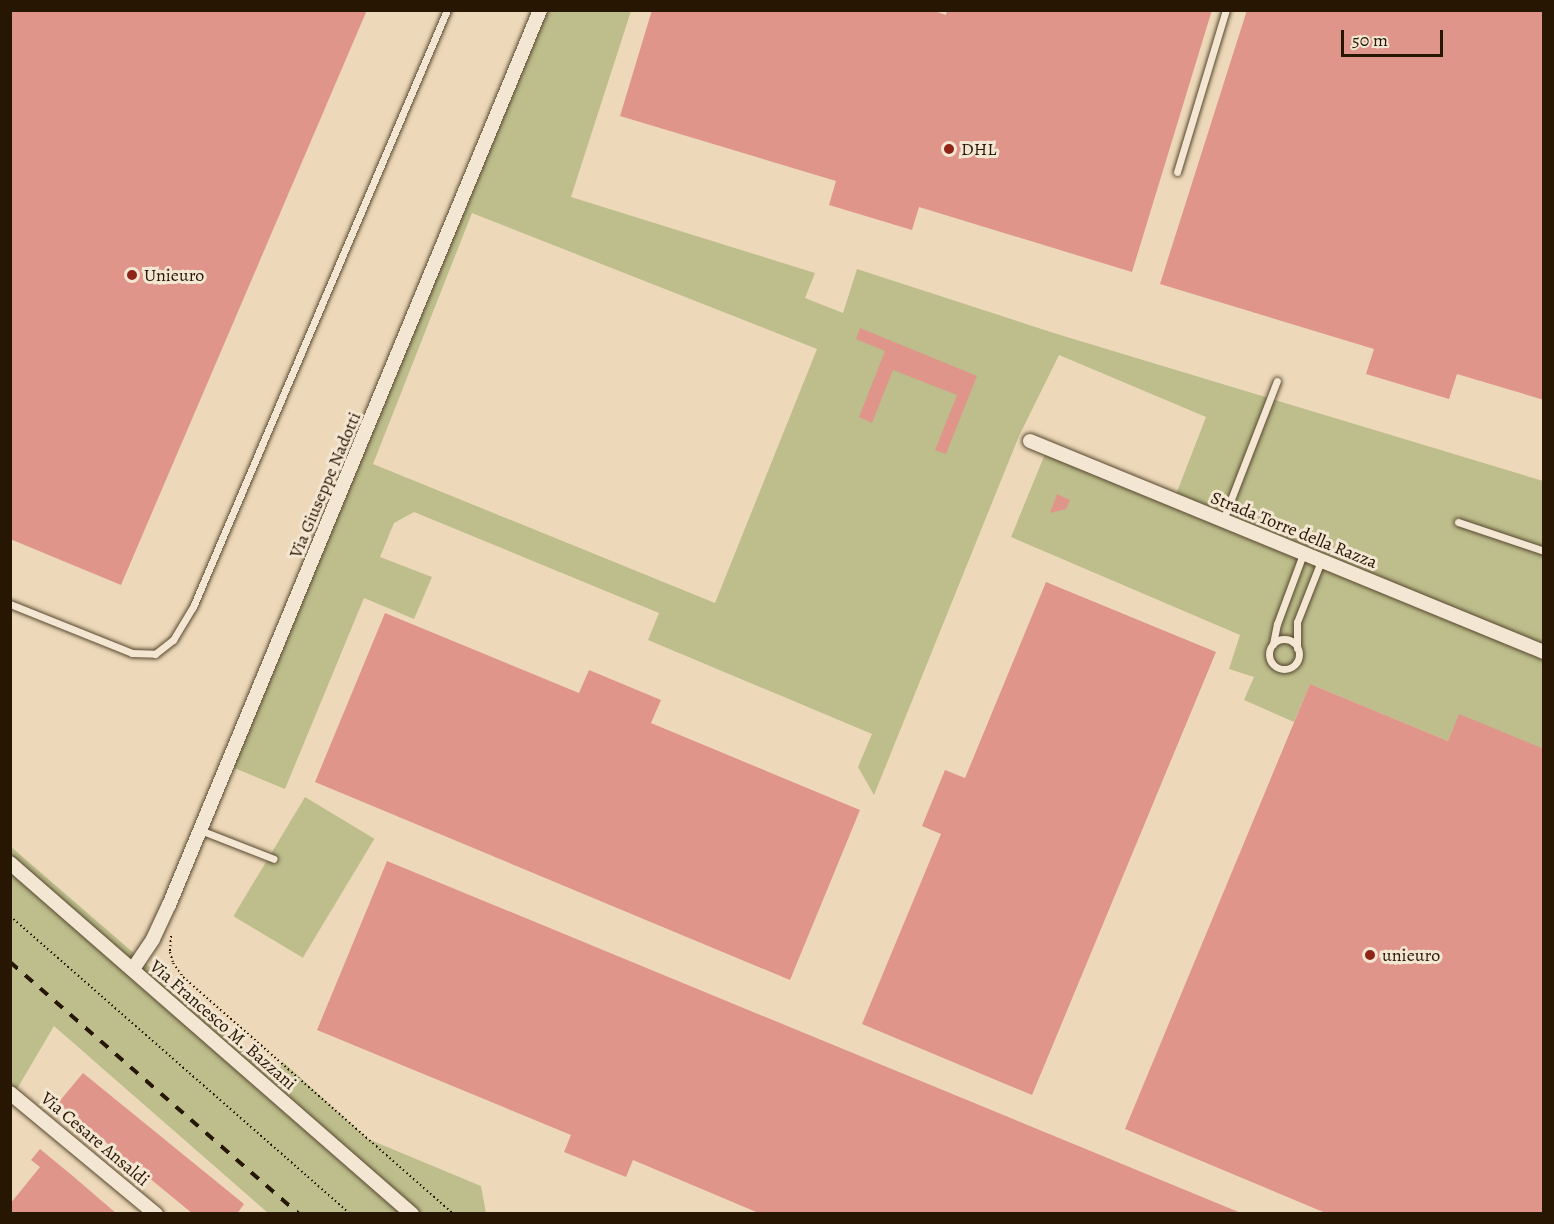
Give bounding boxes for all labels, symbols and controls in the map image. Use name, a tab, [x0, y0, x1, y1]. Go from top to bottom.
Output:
scale bar	[1344, 18, 1446, 56]
text: 50 m	[1352, 28, 1388, 52]
place label: DHL	[961, 138, 996, 160]
marker: DHL	[942, 142, 956, 156]
place label: Unieuro	[144, 264, 204, 286]
marker: Unieuro	[125, 268, 139, 282]
street label: Via Giuseppe Nadotti	[285, 409, 365, 561]
street label: Strada Torre della Razza	[1208, 487, 1380, 573]
place label: unieuro	[1382, 944, 1440, 966]
marker: unieuro	[1363, 948, 1377, 962]
street label: Via Francesco M. Bazzani	[145, 956, 301, 1094]
street label: Via Cesare Ansaldi	[36, 1087, 154, 1191]

